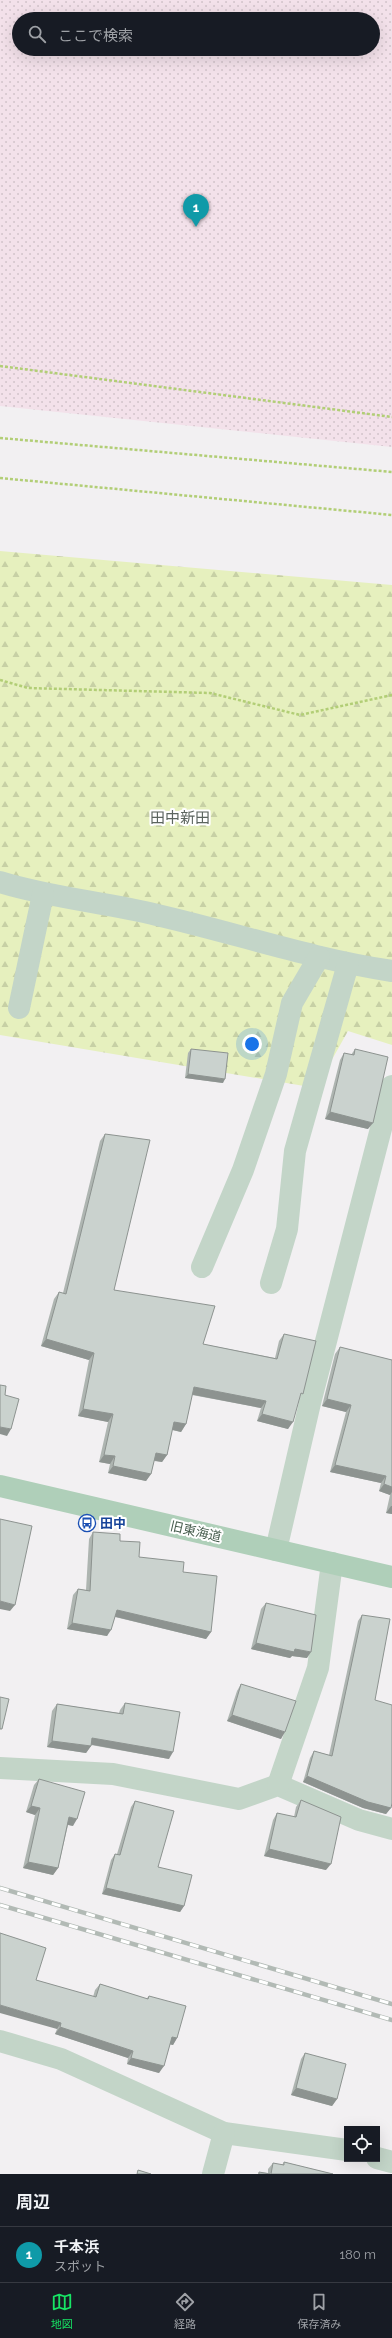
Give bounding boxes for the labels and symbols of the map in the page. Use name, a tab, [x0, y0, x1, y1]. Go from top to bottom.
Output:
pin: 1	[183, 194, 209, 227]
district label: 田中新田	[150, 809, 210, 827]
your location	[242, 1034, 262, 1054]
bus stop icon: 田中	[77, 1513, 97, 1533]
place label: 田中	[100, 1516, 126, 1531]
street label: 旧東海道	[169, 1518, 223, 1545]

